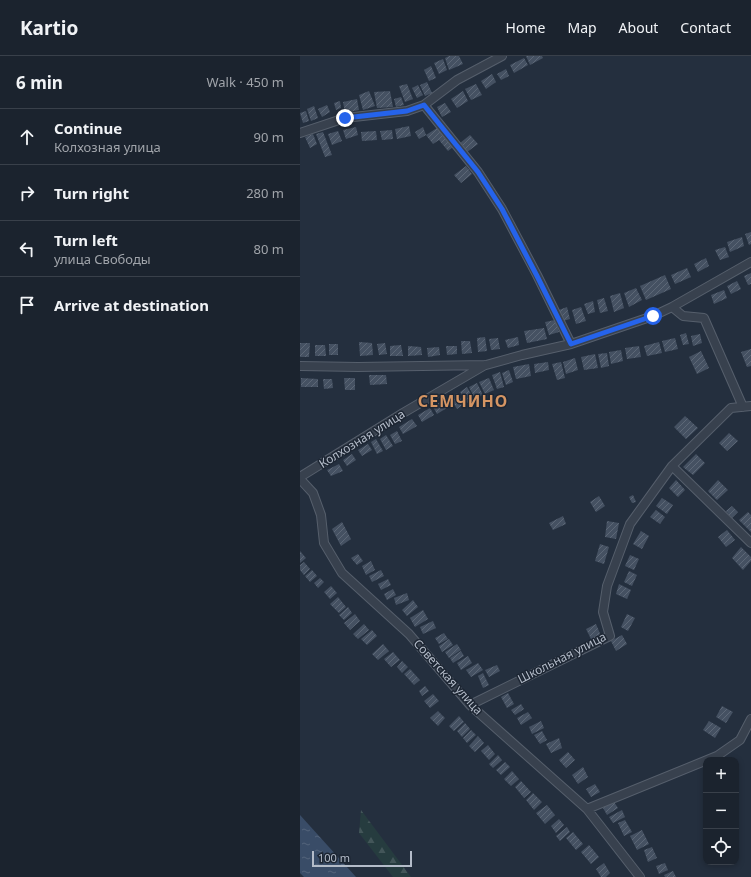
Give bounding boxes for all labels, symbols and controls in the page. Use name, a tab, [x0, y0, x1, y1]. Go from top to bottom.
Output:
text: Kartio	[20, 15, 78, 41]
text: Home	[506, 18, 545, 37]
text: Map	[567, 18, 597, 37]
text: About	[619, 18, 658, 37]
text: Contact	[680, 18, 731, 37]
text: 6 min	[16, 71, 63, 94]
text: Walk · 450 m	[206, 73, 284, 91]
route end	[336, 109, 354, 127]
text: Continue	[54, 118, 122, 138]
icon: ahead	[16, 126, 38, 148]
text: 90 m	[254, 128, 284, 146]
text: Колхозная улица	[54, 138, 161, 156]
icon: right	[16, 182, 38, 204]
text: Turn right	[54, 183, 129, 203]
text: 280 m	[246, 184, 284, 202]
text: Turn left	[54, 230, 118, 250]
icon: left	[16, 238, 38, 260]
text: 80 m	[254, 240, 284, 258]
text: улица Свободы	[54, 250, 151, 268]
icon: arrive	[16, 294, 38, 316]
text: Arrive at destination	[54, 295, 209, 315]
route start	[644, 307, 662, 325]
district label: СЕМЧИНО	[418, 390, 508, 412]
street label: Колхозная улица	[315, 405, 408, 472]
street label: Школьная улица	[515, 628, 609, 687]
street label: Советская улица	[410, 635, 487, 718]
map controls	[703, 757, 739, 865]
button: +	[703, 757, 739, 793]
button: −	[703, 793, 739, 829]
button: locate	[703, 829, 739, 865]
scale bar	[312, 849, 412, 868]
text: 100 m	[318, 850, 350, 865]

